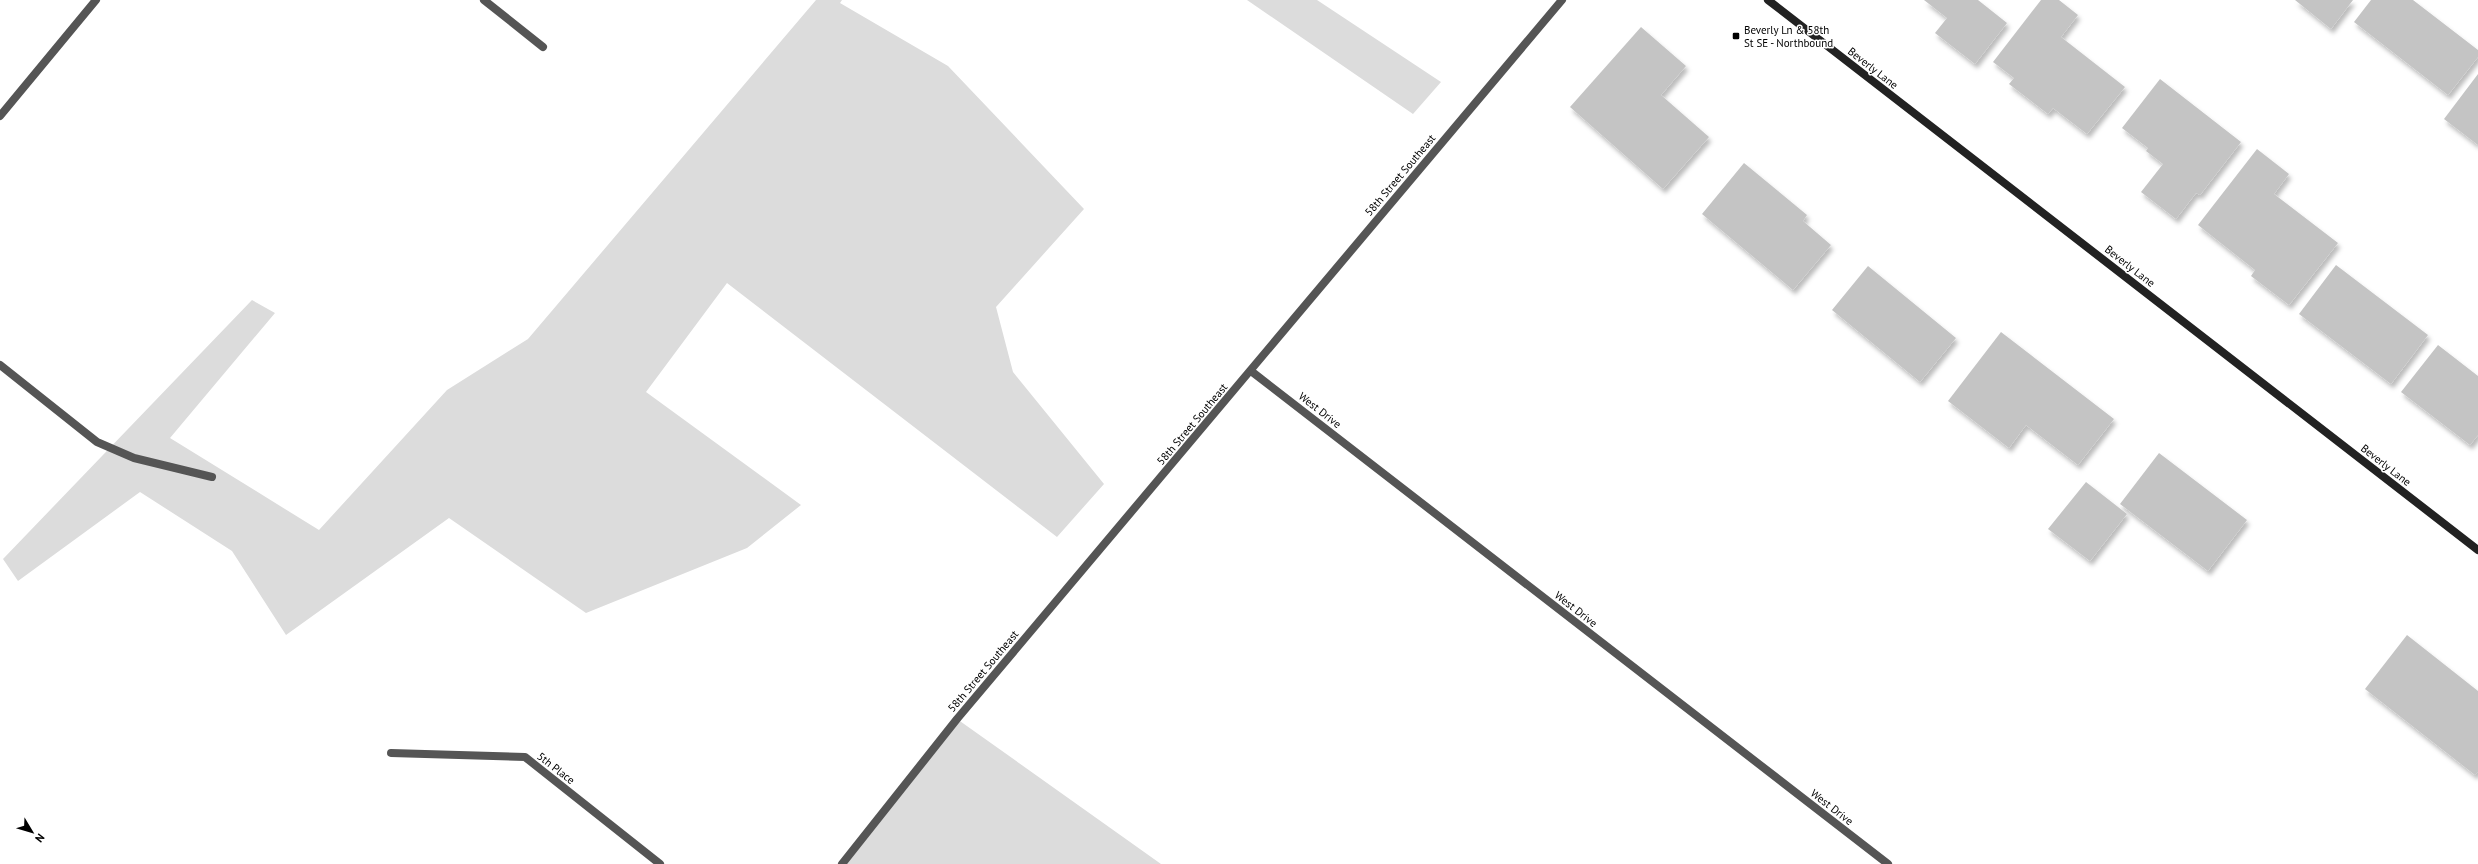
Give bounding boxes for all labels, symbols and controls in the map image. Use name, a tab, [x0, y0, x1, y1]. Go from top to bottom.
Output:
place label: Beverly Ln & 58th St SE - Northbound	[1744, 23, 1833, 50]
marker: Beverly Ln & 58th St SE - Northbound	[1731, 31, 1741, 41]
street label: Beverly Lane	[1845, 44, 1901, 92]
street label: 58th Street Southeast	[1362, 131, 1438, 219]
street label: Beverly Lane	[2102, 242, 2158, 290]
street label: 58th Street Southeast	[1154, 380, 1230, 468]
street label: West Drive	[1296, 389, 1344, 431]
street label: Beverly Lane	[2358, 441, 2414, 489]
street label: West Drive	[1552, 588, 1600, 630]
street label: 58th Street Southeast	[945, 627, 1021, 715]
street label: 5th Place	[534, 749, 578, 787]
street label: West Drive	[1808, 786, 1856, 828]
north arrow	[12, 812, 52, 852]
text: N	[32, 831, 48, 845]

